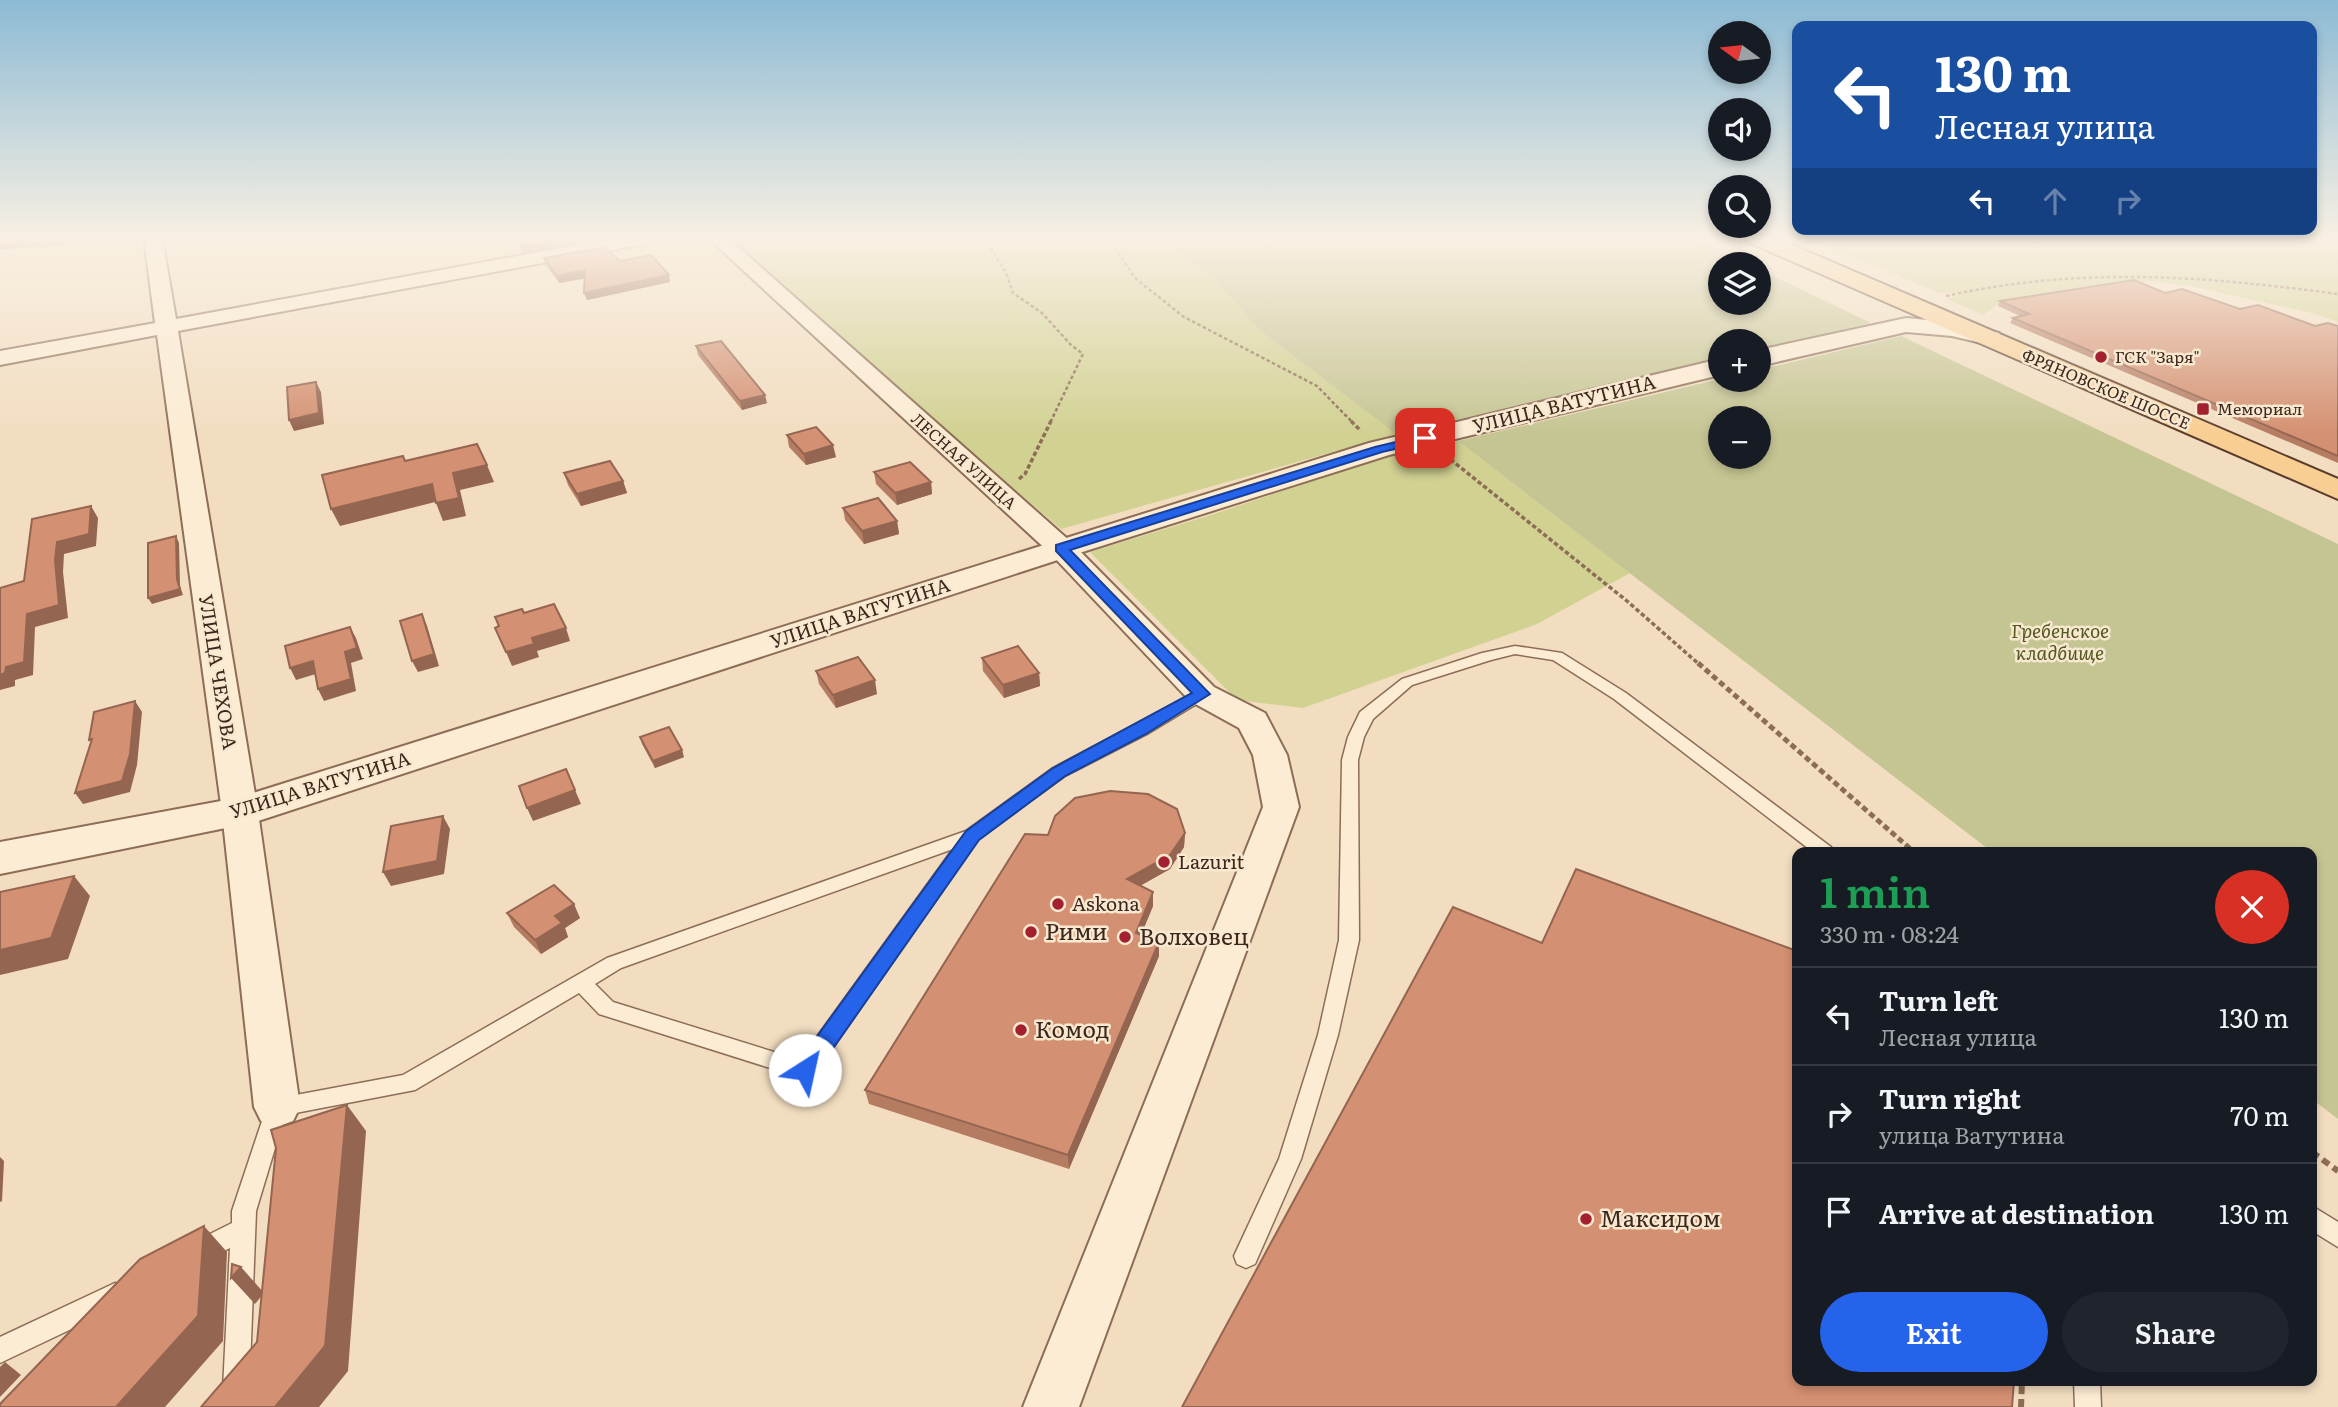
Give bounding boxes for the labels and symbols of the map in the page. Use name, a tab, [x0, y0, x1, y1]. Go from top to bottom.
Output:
north arrow	[1708, 21, 1771, 84]
street label: ФРЯНОВСКОЕ ШОССЕ	[2019, 342, 2194, 434]
place label: ГСК "Заря"	[2115, 344, 2200, 368]
marker: ГСК "Заря"	[2093, 349, 2109, 365]
street label: УЛИЦА ВАТУТИНА	[1469, 367, 1658, 439]
place label: Мемориал	[2217, 396, 2302, 420]
marker: Мемориал	[2195, 401, 2211, 417]
street label: ЛЕСНАЯ УЛИЦА	[907, 406, 1023, 514]
pin	[1395, 408, 1455, 468]
street label: УЛИЦА ВАТУТИНА	[766, 570, 953, 654]
street label: УЛИЦА ЧЕХОВА	[193, 592, 245, 752]
park label: Гребенское кладбище	[2011, 616, 2109, 666]
street label: УЛИЦА ВАТУТИНА	[226, 743, 414, 825]
place label: Lazurit	[1178, 847, 1244, 875]
marker: Lazurit	[1156, 854, 1172, 870]
place label: Askona	[1072, 889, 1140, 917]
marker: Askona	[1050, 896, 1066, 912]
place label: Рими	[1045, 913, 1108, 947]
place label: Волховец	[1139, 918, 1249, 952]
marker: Рими	[1023, 924, 1039, 940]
marker: Волховец	[1117, 929, 1133, 945]
place label: Комод	[1035, 1011, 1110, 1045]
marker: Комод	[1013, 1022, 1029, 1038]
position arrow	[768, 1033, 842, 1107]
place label: Максидом	[1600, 1200, 1721, 1234]
marker: Максидом	[1578, 1211, 1594, 1227]

